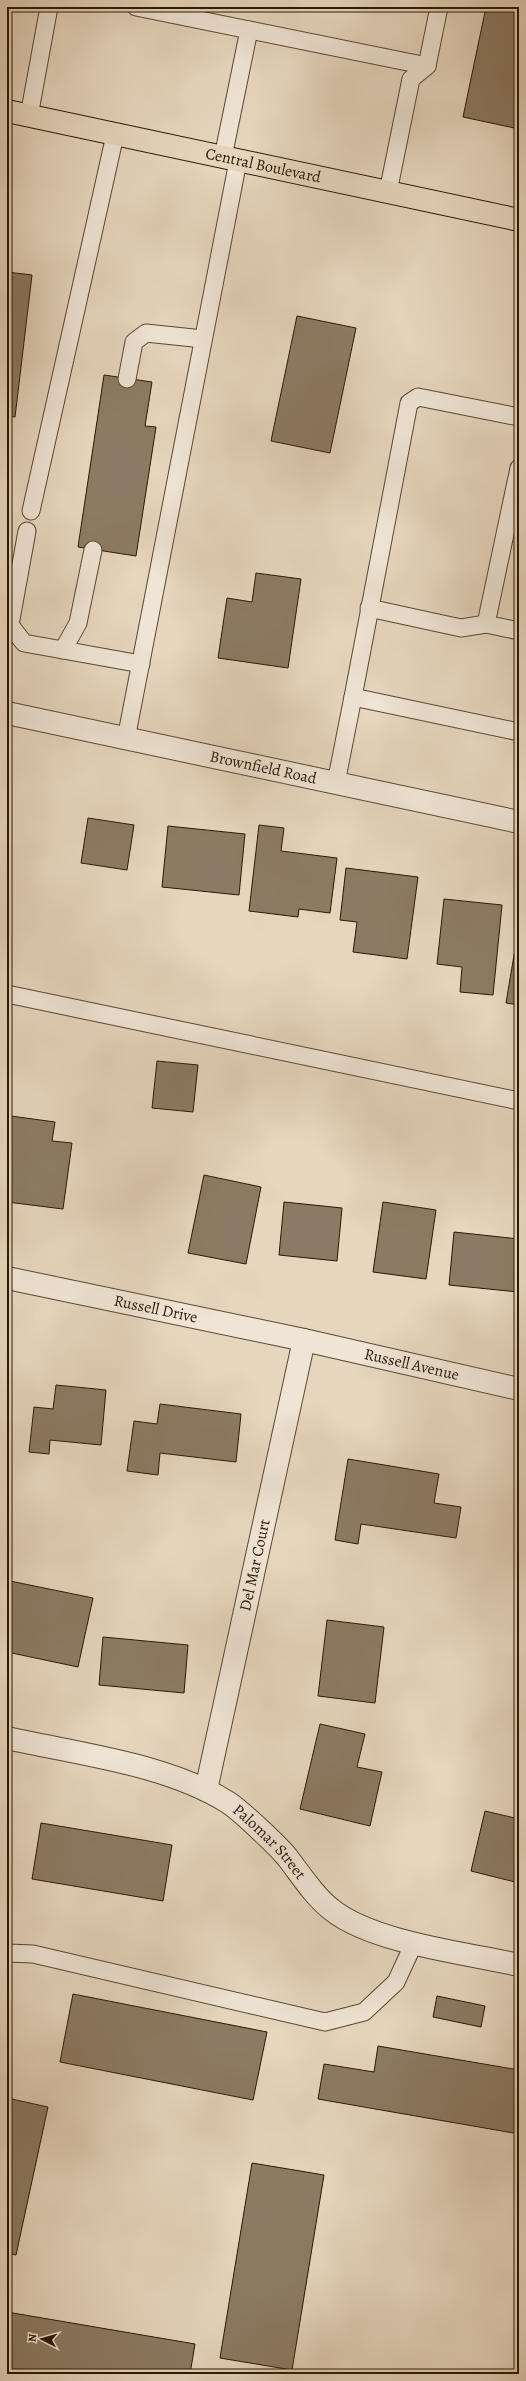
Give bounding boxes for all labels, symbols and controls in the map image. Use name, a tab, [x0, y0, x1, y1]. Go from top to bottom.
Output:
street label: Central Boulevard	[204, 143, 323, 189]
street label: Brownfield Road	[208, 745, 319, 790]
street label: Russell Drive	[112, 1290, 200, 1329]
street label: Russell Avenue	[362, 1343, 461, 1386]
street label: Del Mar Court	[234, 1517, 276, 1613]
street label: Palomar Street	[228, 1799, 311, 1884]
north arrow	[22, 2319, 62, 2359]
text: N	[25, 2333, 40, 2343]

